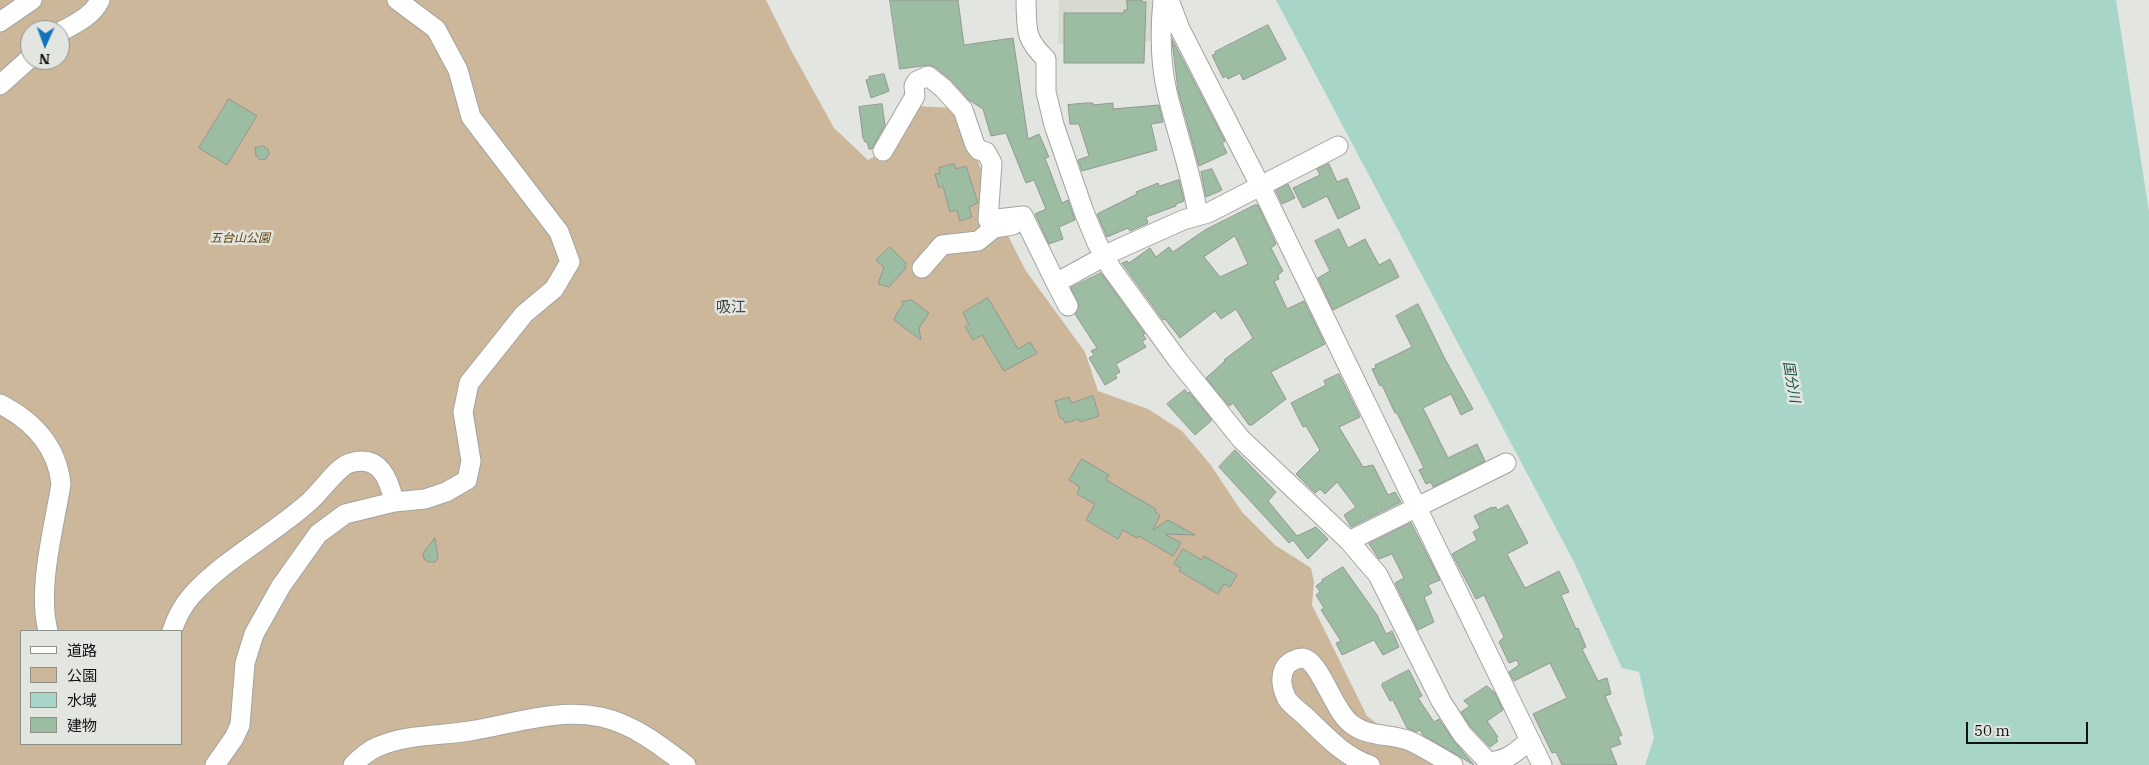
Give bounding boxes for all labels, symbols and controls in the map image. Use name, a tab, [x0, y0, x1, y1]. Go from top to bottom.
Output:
north arrow	[20, 20, 70, 70]
text: N	[39, 50, 50, 68]
park label: 五台山公園	[210, 232, 270, 246]
district label: 吸江	[716, 299, 746, 317]
water label: 国分川	[1779, 360, 1803, 404]
legend	[20, 630, 182, 745]
text: 道路	[67, 641, 97, 660]
text: 公園	[67, 666, 97, 685]
text: 水域	[67, 691, 97, 710]
scale bar	[1969, 712, 2092, 744]
text: 建物	[67, 716, 97, 735]
text: 50 m	[1974, 721, 2010, 740]

